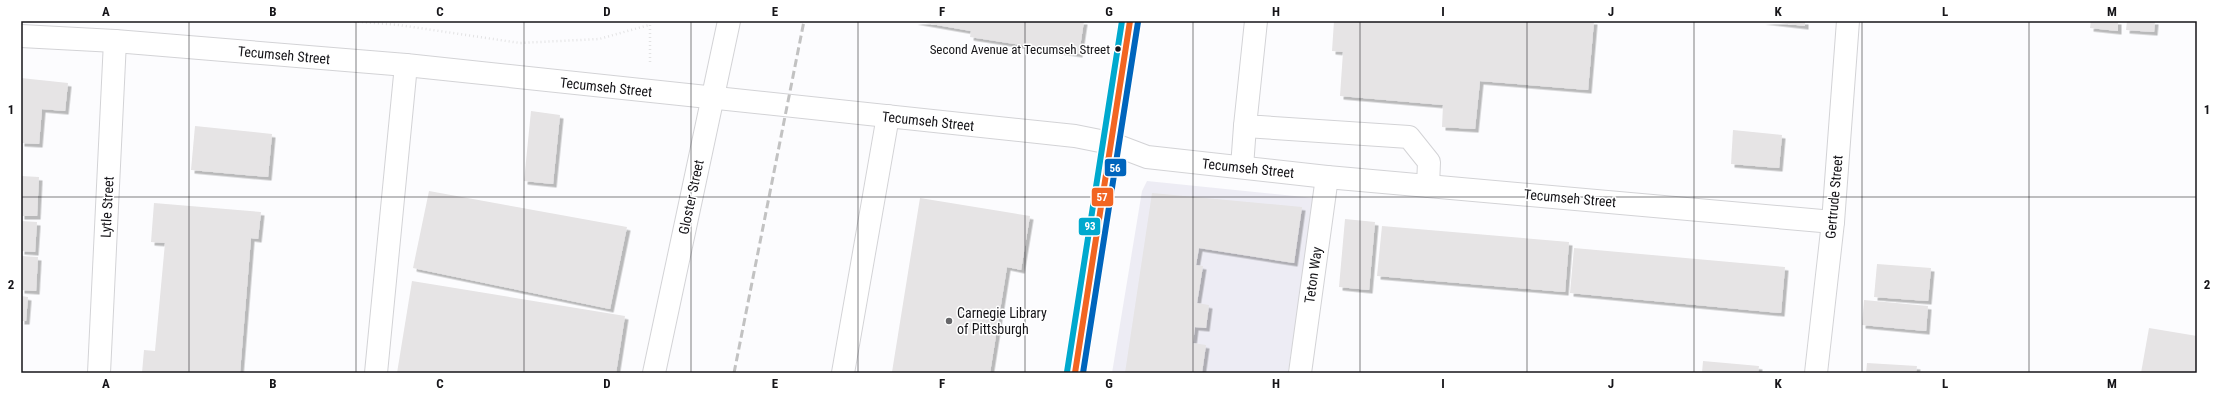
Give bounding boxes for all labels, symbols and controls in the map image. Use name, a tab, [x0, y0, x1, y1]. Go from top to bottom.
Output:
text: A	[102, 4, 110, 19]
text: B	[269, 4, 277, 19]
text: C	[436, 4, 444, 19]
text: D	[603, 4, 611, 19]
text: E	[772, 4, 779, 19]
text: F	[939, 4, 945, 19]
text: G	[1105, 4, 1113, 19]
text: H	[1272, 4, 1280, 19]
text: I	[1441, 4, 1445, 19]
text: J	[1608, 4, 1614, 19]
text: K	[1774, 4, 1782, 19]
text: L	[1942, 4, 1948, 19]
text: M	[2107, 4, 2117, 19]
place label: Second Avenue at Tecumseh Street	[930, 42, 1110, 57]
street label: Tecumseh Street	[237, 43, 331, 67]
marker: Second Avenue at Tecumseh Street	[1113, 44, 1123, 54]
street label: Tecumseh Street	[559, 74, 653, 100]
text: 1	[8, 102, 14, 117]
text: 1	[2204, 102, 2210, 117]
street label: Tecumseh Street	[881, 108, 975, 134]
street label: Gertrude Street	[1822, 154, 1846, 240]
street label: Tecumseh Street	[1201, 155, 1295, 181]
street label: Gloster Street	[675, 158, 707, 236]
line badge: 56	[1104, 158, 1127, 177]
text: 56	[1109, 162, 1121, 175]
street label: Lytle Street	[97, 176, 117, 238]
street label: Tecumseh Street	[1523, 186, 1617, 210]
line badge: 57	[1091, 187, 1114, 207]
text: 57	[1096, 191, 1108, 204]
line badge: 93	[1078, 217, 1101, 236]
text: 93	[1084, 220, 1096, 233]
street label: Teton Way	[1301, 245, 1325, 304]
text: 2	[8, 277, 15, 292]
text: 2	[2204, 277, 2211, 292]
place label: Carnegie Library of Pittsburgh	[957, 305, 1047, 337]
marker: Carnegie Library of Pittsburgh	[944, 316, 954, 326]
text: A	[102, 376, 110, 391]
text: B	[269, 376, 277, 391]
text: C	[436, 376, 444, 391]
text: D	[603, 376, 611, 391]
text: E	[772, 376, 779, 391]
text: F	[939, 376, 945, 391]
text: G	[1105, 376, 1113, 391]
text: H	[1272, 376, 1280, 391]
text: I	[1441, 376, 1445, 391]
text: J	[1608, 376, 1614, 391]
text: K	[1774, 376, 1782, 391]
text: L	[1942, 376, 1948, 391]
text: M	[2107, 376, 2117, 391]

